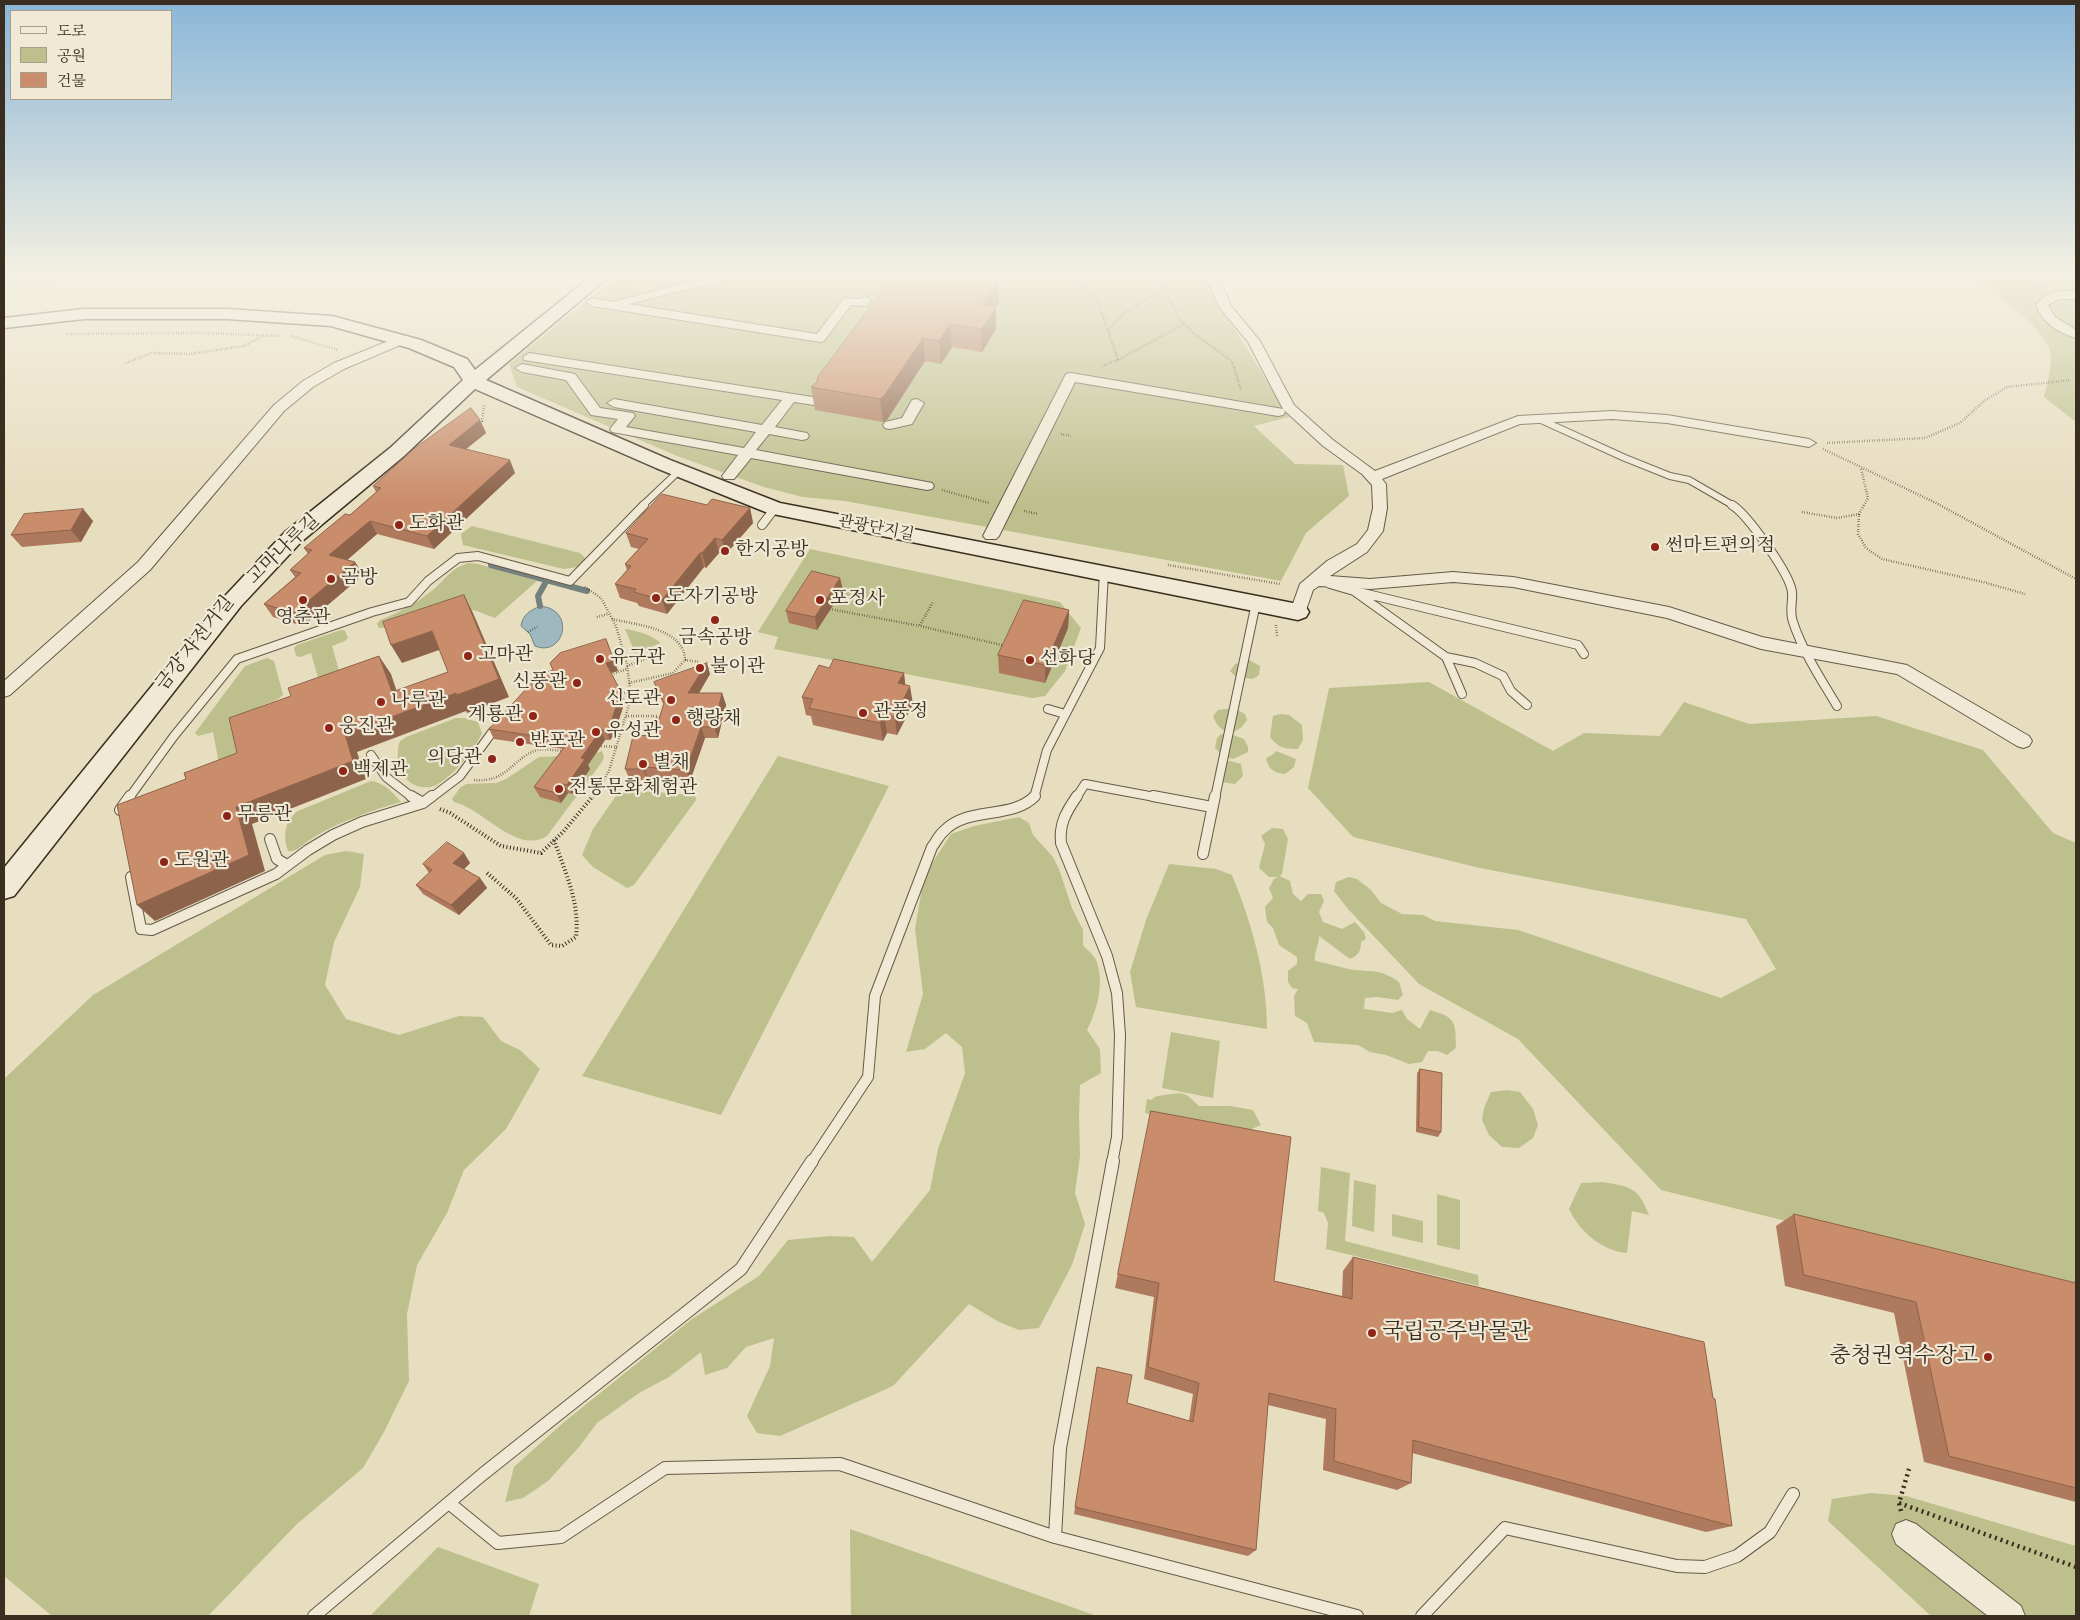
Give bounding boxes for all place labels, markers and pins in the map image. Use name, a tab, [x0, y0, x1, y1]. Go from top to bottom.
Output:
place label: 도화관	[409, 514, 464, 536]
marker: 도화관	[393, 519, 405, 531]
place label: 썬마트편의점	[1665, 536, 1775, 558]
place label: 한지공방	[735, 540, 808, 562]
marker: 썬마트편의점	[1649, 541, 1661, 553]
marker: 한지공방	[719, 545, 731, 557]
place label: 곰방	[341, 568, 378, 590]
marker: 곰방	[325, 573, 337, 585]
place label: 도자기공방	[666, 587, 758, 609]
place label: 포정사	[830, 589, 885, 611]
marker: 도자기공방	[650, 592, 662, 604]
marker: 영춘관	[297, 594, 309, 606]
marker: 포정사	[814, 594, 826, 606]
place label: 영춘관	[275, 608, 331, 630]
marker: 금속공방	[709, 614, 721, 626]
place label: 금속공방	[678, 628, 752, 650]
place label: 고마관	[478, 645, 533, 667]
place label: 유구관	[610, 648, 665, 670]
place label: 선화당	[1040, 649, 1095, 671]
marker: 고마관	[462, 650, 474, 662]
marker: 유구관	[594, 653, 606, 665]
marker: 선화당	[1024, 654, 1036, 666]
place label: 불이관	[710, 657, 765, 679]
marker: 불이관	[694, 662, 706, 674]
place label: 신풍관	[512, 672, 567, 694]
marker: 신풍관	[571, 677, 583, 689]
place label: 신토관	[606, 689, 661, 711]
place label: 나루관	[391, 691, 446, 713]
marker: 신토관	[665, 694, 677, 706]
marker: 나루관	[375, 696, 387, 708]
place label: 관풍정	[873, 702, 928, 724]
place label: 계룡관	[468, 705, 523, 727]
marker: 관풍정	[857, 707, 869, 719]
place label: 행랑채	[686, 709, 741, 731]
marker: 계룡관	[527, 710, 539, 722]
marker: 행랑채	[670, 714, 682, 726]
place label: 웅진관	[339, 717, 394, 739]
place label: 우성관	[606, 721, 661, 743]
marker: 웅진관	[323, 722, 335, 734]
marker: 우성관	[590, 726, 602, 738]
place label: 반포관	[530, 731, 585, 753]
marker: 반포관	[514, 736, 526, 748]
place label: 의당관	[427, 748, 482, 770]
marker: 의당관	[486, 753, 498, 765]
place label: 별채	[653, 753, 690, 775]
marker: 별채	[637, 758, 649, 770]
place label: 백제관	[353, 760, 408, 782]
marker: 백제관	[337, 765, 349, 777]
place label: 전통문화체험관	[569, 778, 697, 800]
marker: 전통문화체험관	[553, 783, 565, 795]
place label: 무릉관	[237, 805, 292, 827]
marker: 무릉관	[221, 810, 233, 822]
place label: 도원관	[174, 851, 229, 873]
marker: 도원관	[158, 856, 170, 868]
place label: 국립공주박물관	[1382, 1320, 1531, 1346]
marker: 국립공주박물관	[1366, 1327, 1378, 1339]
place label: 충청권역수장고	[1829, 1344, 1978, 1370]
marker: 충청권역수장고	[1982, 1351, 1994, 1363]

